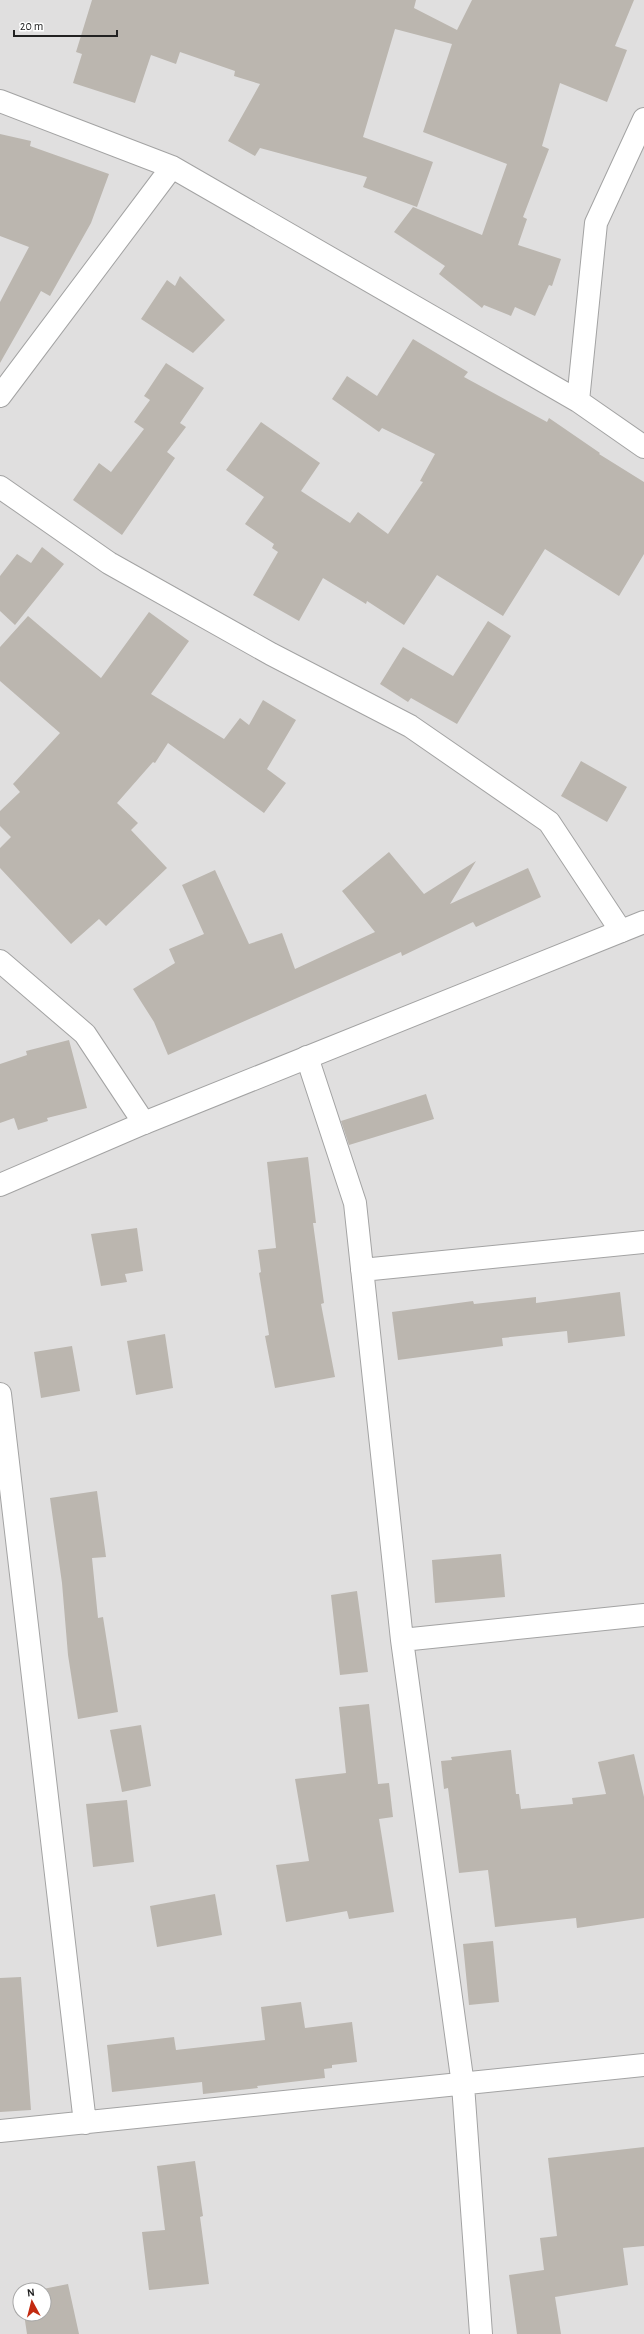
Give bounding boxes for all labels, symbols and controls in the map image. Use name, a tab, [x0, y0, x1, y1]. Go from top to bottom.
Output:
scale bar	[14, 12, 117, 38]
text: 20 m	[20, 20, 43, 32]
north arrow	[12, 2282, 52, 2322]
text: N	[26, 2287, 35, 2298]

